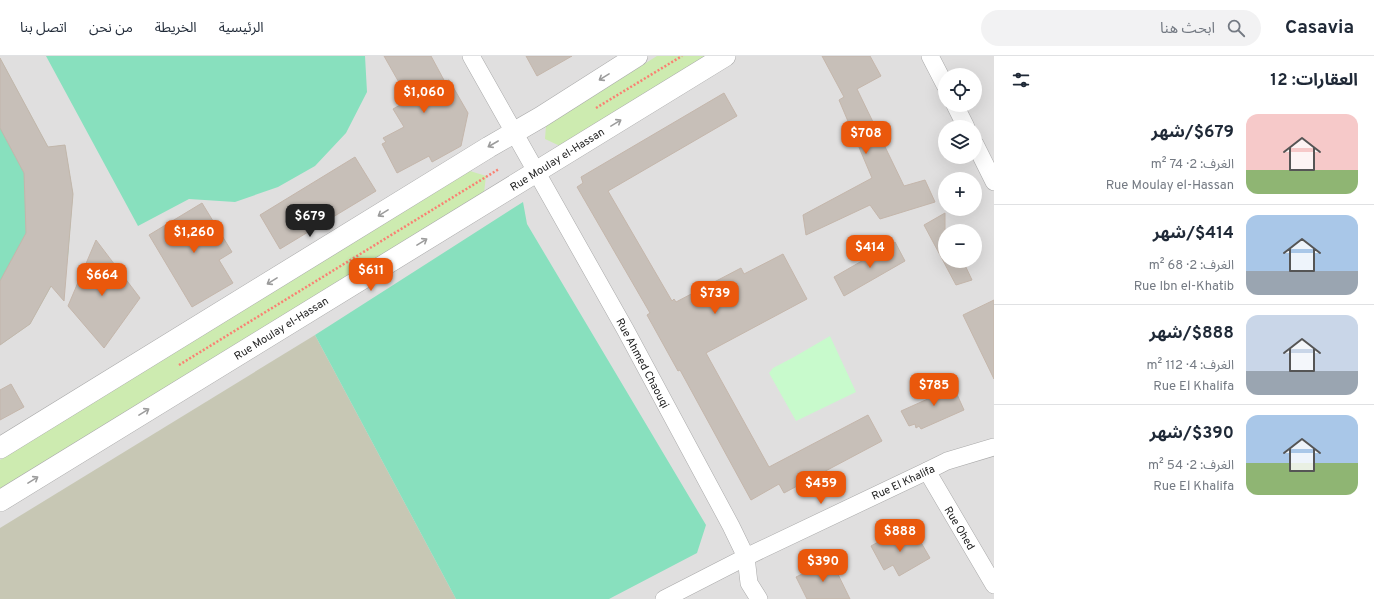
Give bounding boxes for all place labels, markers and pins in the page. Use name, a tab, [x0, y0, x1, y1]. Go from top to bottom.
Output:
pin: $1,060	[391, 80, 457, 114]
pin: $708	[842, 121, 890, 155]
pin: $679	[286, 204, 334, 238]
pin: $1,260	[161, 220, 227, 254]
pin: $414	[846, 235, 894, 269]
pin: $611	[347, 258, 395, 292]
pin: $664	[78, 263, 126, 297]
pin: $739	[691, 281, 739, 315]
pin: $785	[910, 373, 958, 407]
pin: $459	[797, 471, 845, 505]
pin: $888	[876, 519, 924, 553]
pin: $390	[799, 549, 847, 583]

